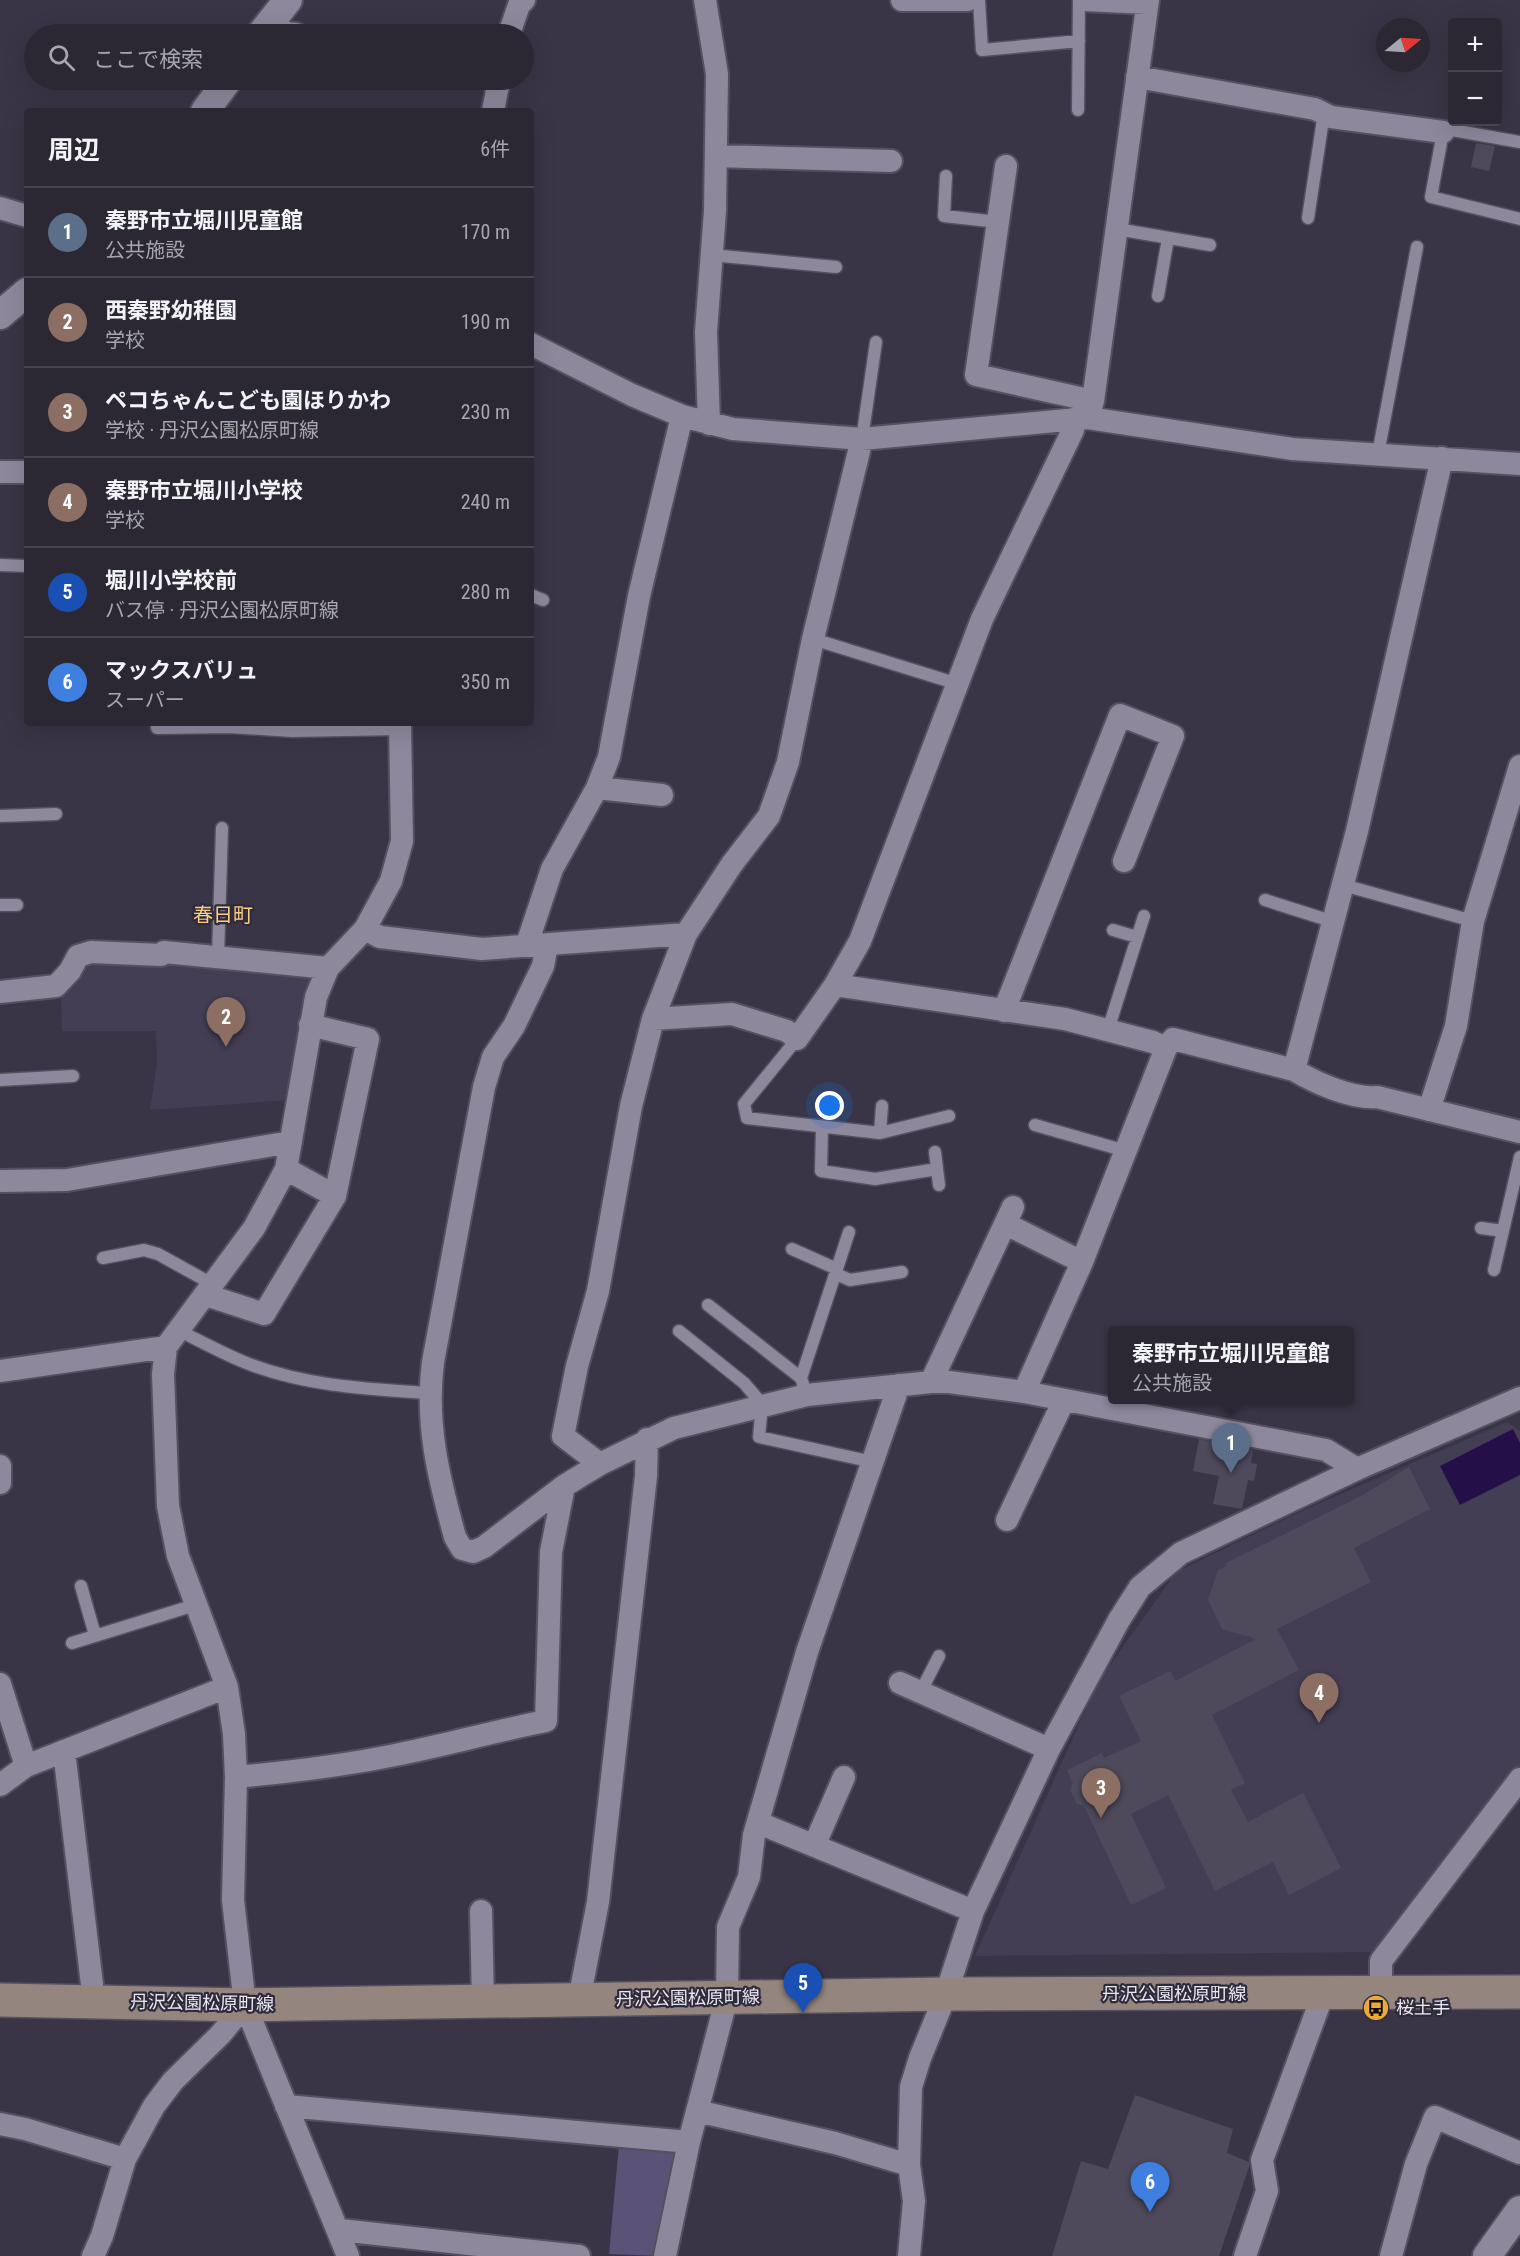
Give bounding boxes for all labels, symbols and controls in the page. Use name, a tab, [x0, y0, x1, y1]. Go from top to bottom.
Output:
north arrow	[1376, 18, 1430, 72]
map controls	[1448, 18, 1502, 126]
button: +	[1448, 18, 1502, 72]
search box	[24, 24, 534, 90]
icon: search	[45, 41, 78, 74]
text: ここで検索	[93, 47, 203, 72]
button: −	[1448, 72, 1502, 126]
text: 周辺	[48, 135, 100, 165]
text: 6件	[480, 137, 510, 161]
text: 秦野市立堀川児童館	[105, 208, 303, 233]
text: 1	[62, 220, 73, 244]
text: 170 m	[461, 220, 510, 244]
text: 公共施設	[105, 238, 185, 262]
text: 西秦野幼稚園	[105, 298, 237, 323]
text: 2	[62, 310, 73, 334]
text: 190 m	[461, 310, 510, 334]
text: 学校	[105, 328, 145, 352]
text: ペコちゃんこども園ほりかわ	[105, 388, 391, 413]
text: 3	[62, 400, 73, 424]
text: 230 m	[461, 400, 510, 424]
text: 学校 · 丹沢公園松原町線	[105, 418, 319, 442]
text: 秦野市立堀川小学校	[105, 478, 303, 503]
text: 4	[62, 490, 73, 514]
text: 240 m	[461, 490, 510, 514]
text: 学校	[105, 508, 145, 532]
text: 堀川小学校前	[105, 568, 237, 593]
text: 5	[62, 580, 73, 604]
text: 280 m	[461, 580, 510, 604]
text: バス停 · 丹沢公園松原町線	[105, 598, 339, 622]
text: マックスバリュ	[105, 658, 258, 683]
text: 6	[62, 670, 73, 694]
text: 350 m	[461, 670, 510, 694]
text: スーパー	[105, 688, 185, 712]
district label: 春日町	[193, 903, 253, 927]
pin: 2	[206, 998, 246, 1047]
your location	[815, 1091, 844, 1120]
popup	[1108, 1326, 1354, 1404]
text: 秦野市立堀川児童館	[1132, 1341, 1330, 1366]
text: 公共施設	[1132, 1371, 1212, 1395]
pin: 1	[1212, 1424, 1250, 1473]
pin: 4	[1300, 1674, 1338, 1723]
pin: 3	[1082, 1768, 1120, 1818]
pin: 5	[784, 1964, 822, 2013]
street label: 丹沢公園松原町線	[1102, 1983, 1246, 2004]
street label: 丹沢公園松原町線	[616, 1986, 760, 2009]
street label: 丹沢公園松原町線	[130, 1991, 274, 2014]
bus stop icon: 桜土手	[1361, 1993, 1391, 2023]
place label: 桜土手	[1396, 1997, 1450, 2018]
pin: 6	[1130, 2162, 1170, 2212]

